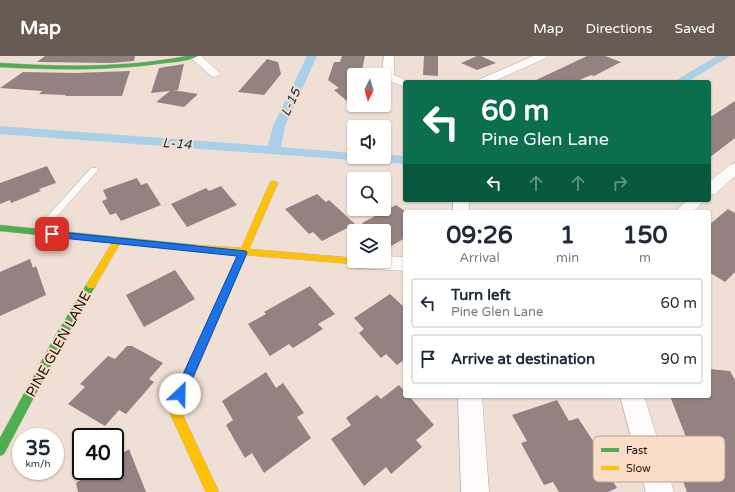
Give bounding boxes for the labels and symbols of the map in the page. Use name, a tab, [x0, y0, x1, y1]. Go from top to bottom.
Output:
north arrow	[347, 68, 391, 112]
water label: L-15	[278, 84, 305, 119]
water label: L-14	[162, 135, 193, 153]
pin	[35, 217, 69, 251]
street label: PINE GLEN LANE	[22, 288, 95, 400]
position arrow	[159, 373, 201, 415]
speed limit sign: 40	[72, 428, 124, 480]
legend	[593, 436, 725, 482]
text: Fast	[626, 444, 647, 457]
text: Slow	[626, 462, 651, 475]

